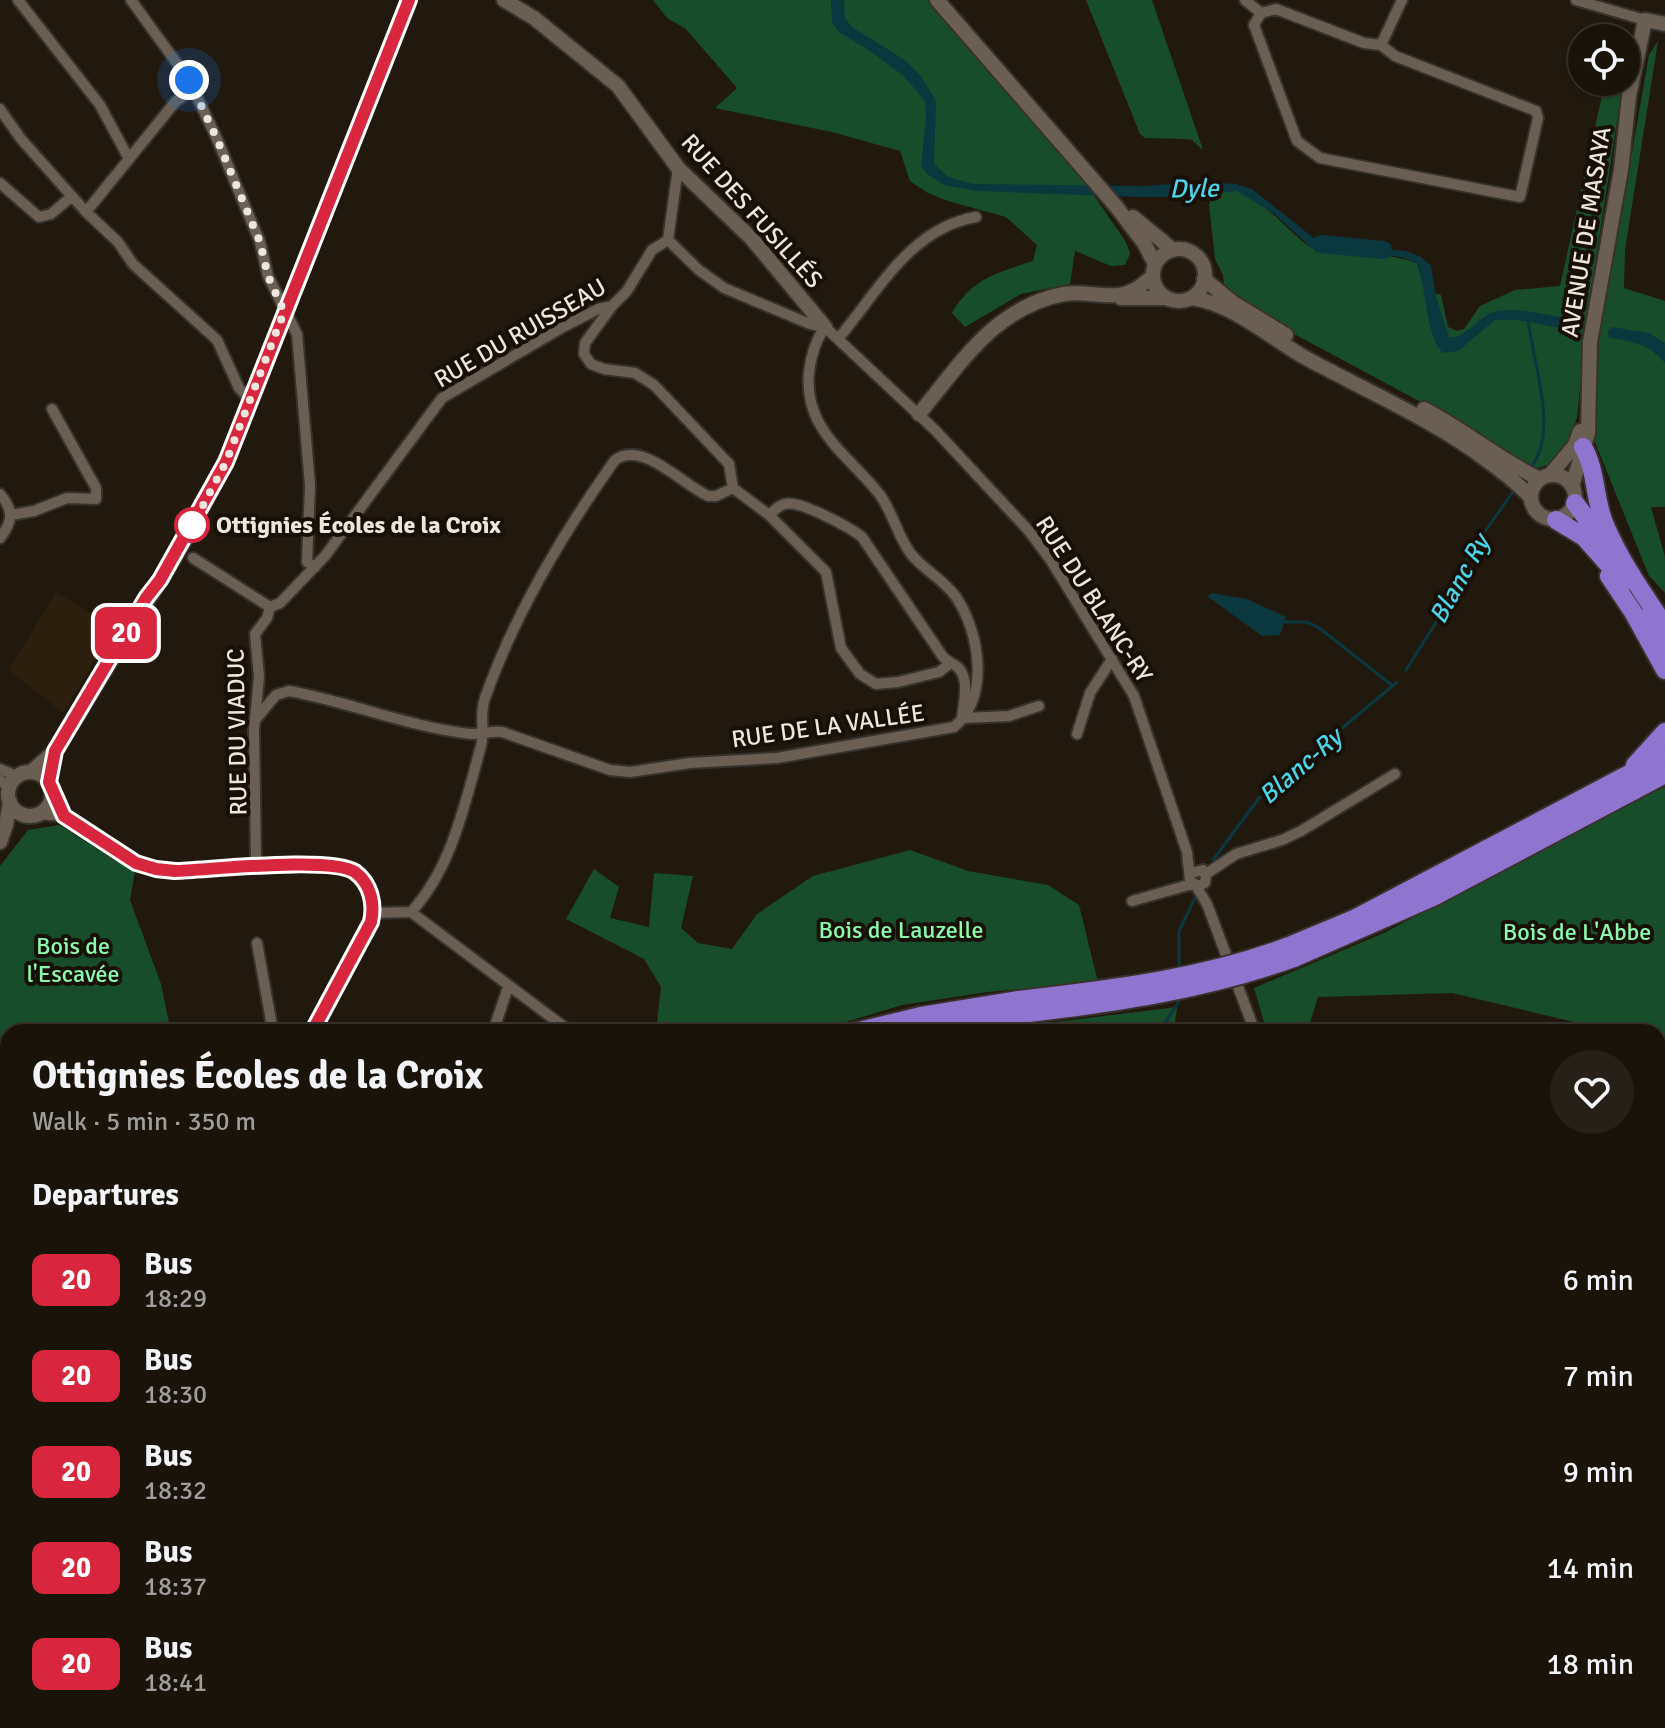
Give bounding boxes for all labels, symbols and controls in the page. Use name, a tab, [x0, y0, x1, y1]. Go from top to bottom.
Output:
map controls	[1568, 24, 1640, 96]
button: locate	[1568, 24, 1640, 96]
your location	[169, 60, 209, 100]
street label: AVENUE DE MASAYA	[1555, 124, 1618, 339]
street label: RUE DES FUSILLÉS	[675, 128, 829, 294]
water label: Dyle	[1169, 173, 1221, 205]
street label: RUE DU RUISSEAU	[429, 272, 611, 394]
marker: Ottignies Écoles de la Croix	[175, 508, 209, 542]
place label: Ottignies Écoles de la Croix	[216, 510, 501, 540]
street label: RUE DU BLANC-RY	[1029, 510, 1159, 688]
water label: Blanc Ry	[1422, 527, 1499, 629]
line badge: 20	[90, 607, 162, 659]
text: 20	[111, 616, 141, 650]
street label: RUE DU VIADUC	[221, 648, 253, 816]
street label: RUE DE LA VALLÉE	[730, 698, 926, 754]
water label: Blanc-Ry	[1252, 720, 1351, 812]
park label: Bois de Lauzelle	[819, 915, 983, 945]
park label: Bois de L'Abbe	[1503, 917, 1651, 947]
park label: Bois de l'Escavée	[26, 931, 120, 989]
button: heart	[1550, 1050, 1634, 1134]
text: Ottignies Écoles de la Croix	[32, 1052, 483, 1099]
text: Walk · 5 min · 350 m	[32, 1106, 256, 1138]
text: Departures	[32, 1177, 179, 1214]
text: Bus	[144, 1246, 192, 1283]
text: 6 min	[1563, 1262, 1634, 1299]
text: 20	[61, 1263, 91, 1297]
text: 18:29	[144, 1283, 207, 1315]
text: Bus	[144, 1342, 192, 1379]
text: 7 min	[1563, 1358, 1634, 1395]
text: 20	[61, 1359, 91, 1393]
text: 18:30	[144, 1379, 207, 1411]
text: Bus	[144, 1438, 192, 1475]
text: 9 min	[1563, 1454, 1634, 1491]
text: 20	[61, 1455, 91, 1489]
text: 18:32	[144, 1475, 207, 1507]
text: Bus	[144, 1534, 192, 1571]
text: 14 min	[1547, 1550, 1634, 1587]
text: 20	[61, 1551, 91, 1585]
text: 18:37	[144, 1571, 207, 1603]
text: Bus	[144, 1630, 192, 1667]
text: 18 min	[1547, 1646, 1634, 1683]
text: 20	[61, 1647, 91, 1681]
text: 18:41	[144, 1667, 207, 1699]

